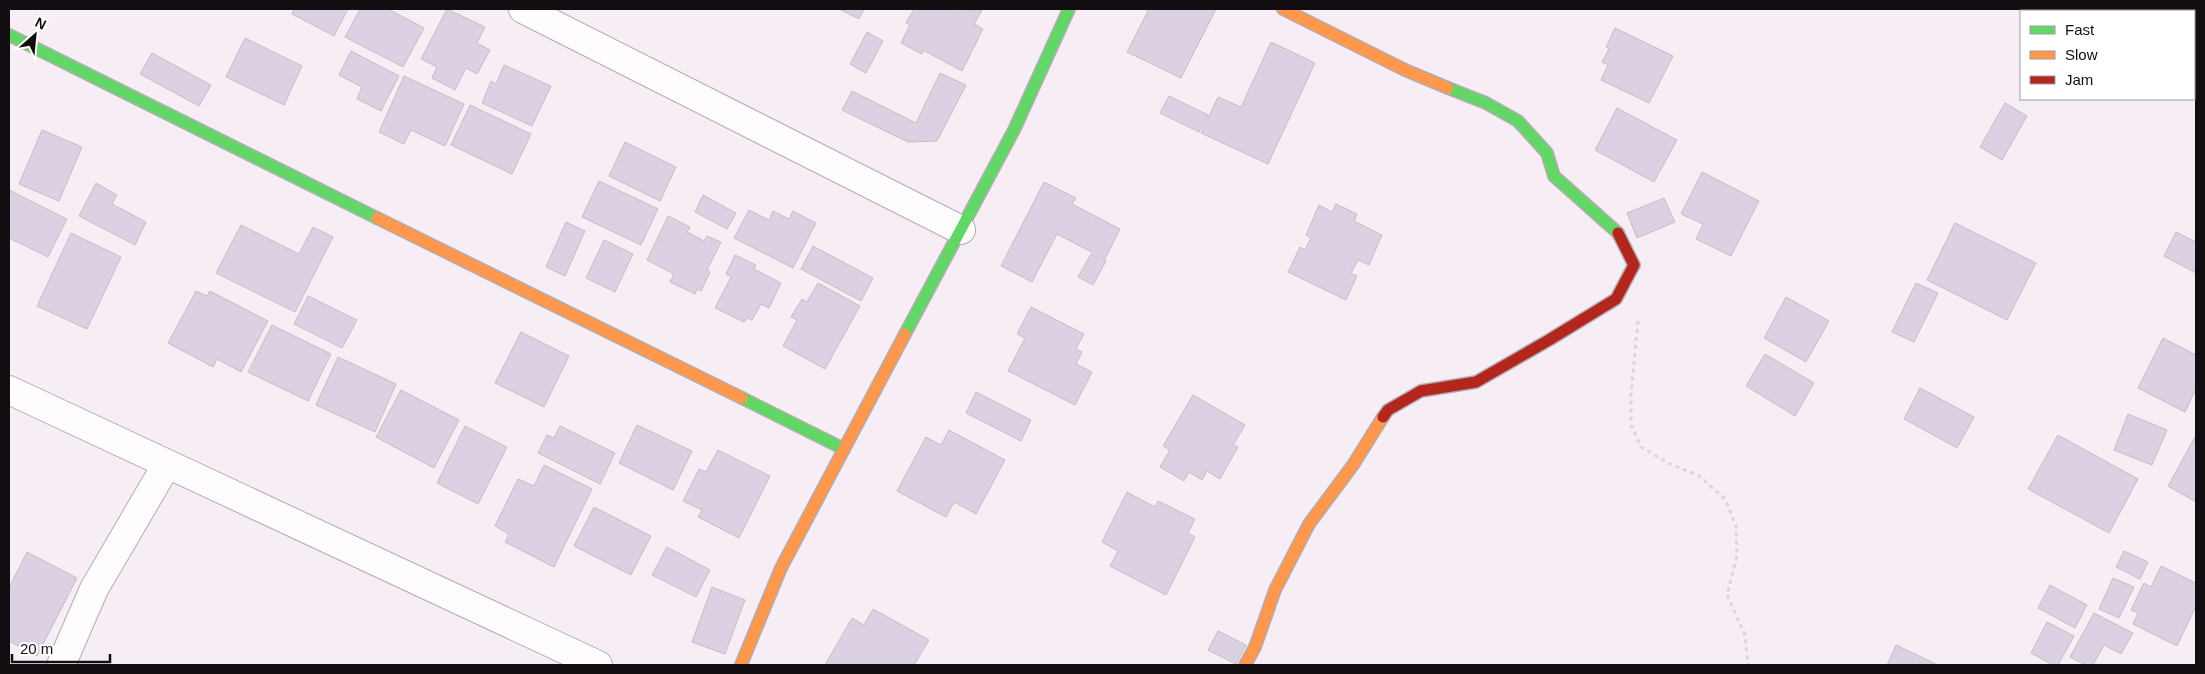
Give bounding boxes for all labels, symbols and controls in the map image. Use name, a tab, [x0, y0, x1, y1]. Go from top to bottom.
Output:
north arrow	[10, 10, 60, 60]
legend	[2020, 10, 2195, 100]
text: N	[33, 14, 49, 33]
text: Fast	[2065, 21, 2095, 38]
text: Slow	[2065, 46, 2098, 63]
text: Jam	[2065, 71, 2093, 88]
scale bar	[12, 632, 110, 664]
text: 20 m	[20, 640, 53, 657]

